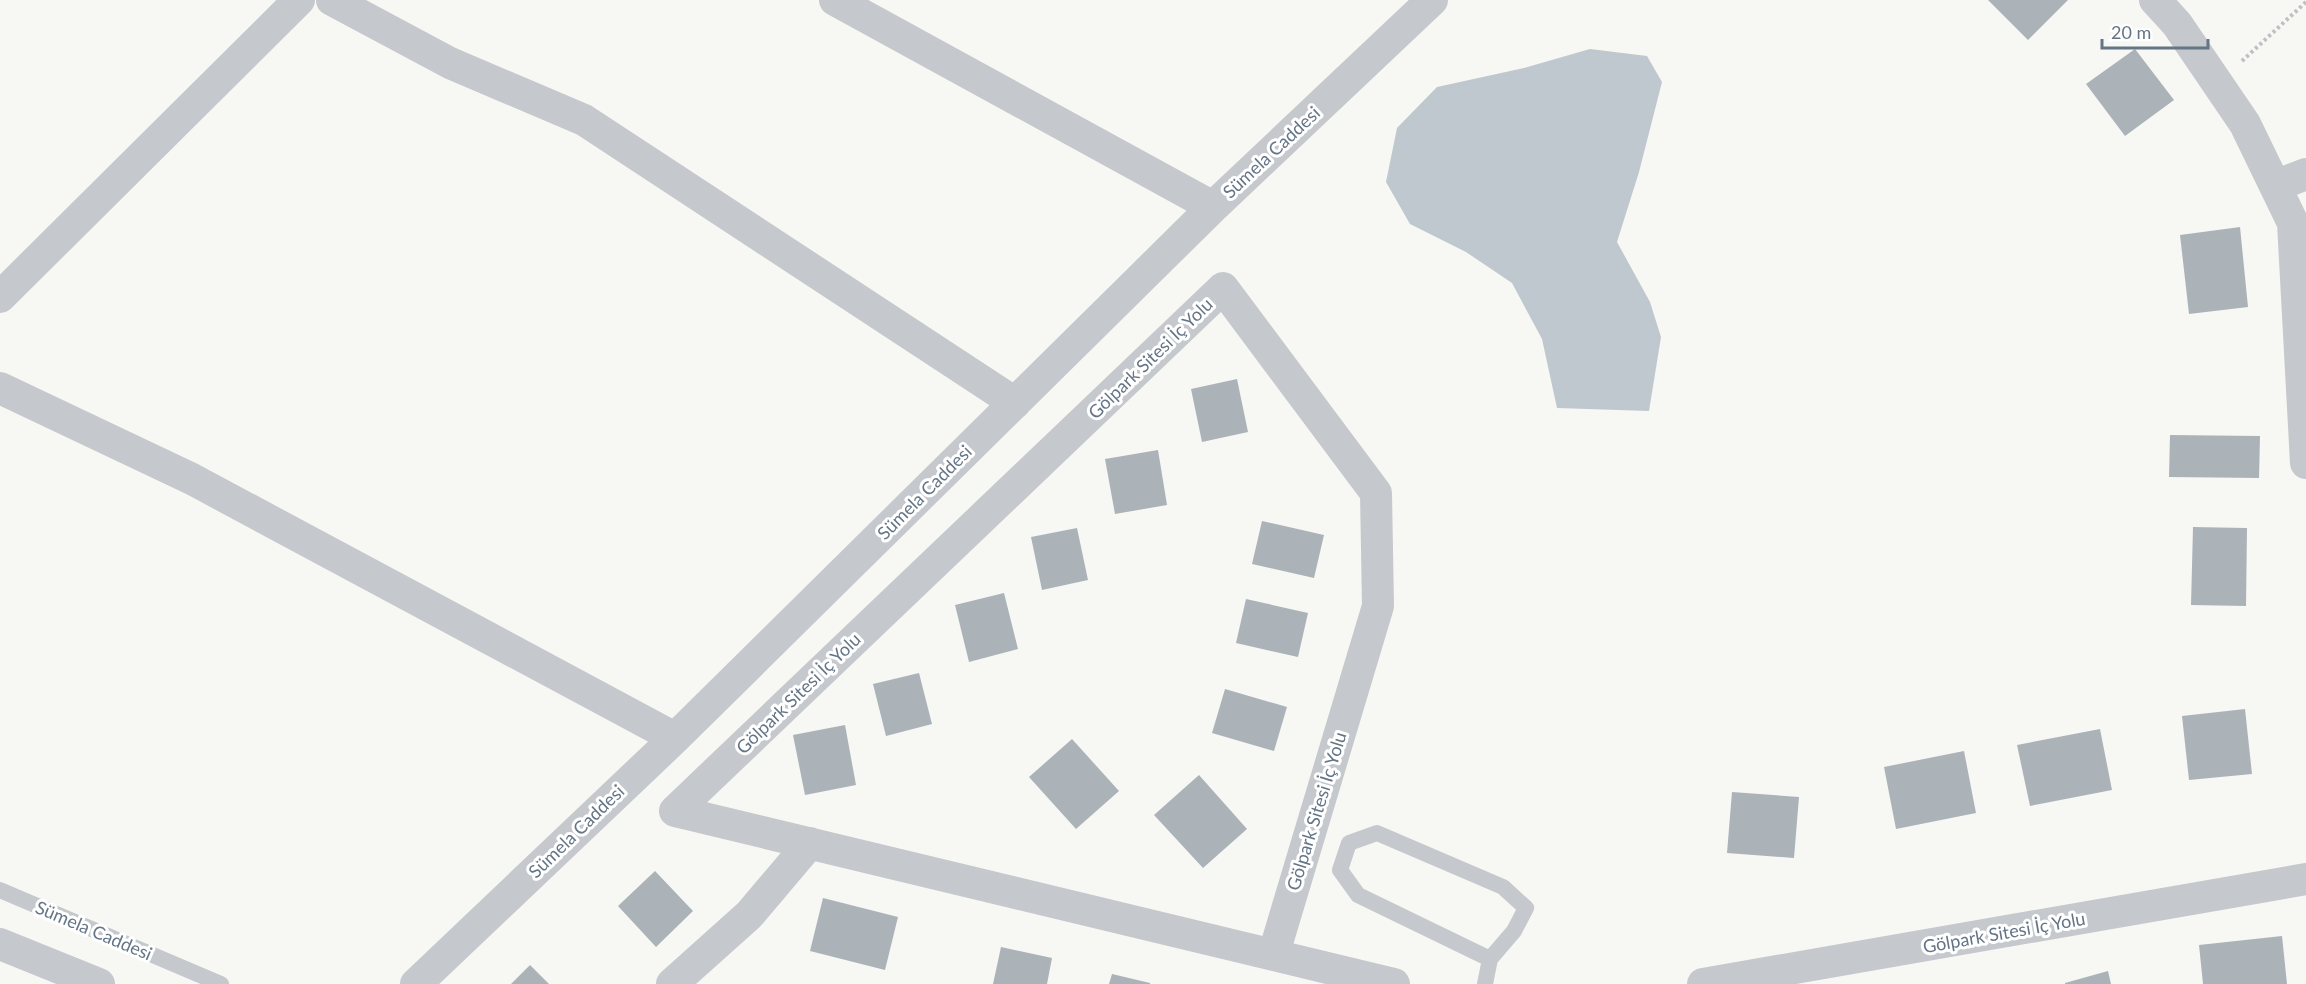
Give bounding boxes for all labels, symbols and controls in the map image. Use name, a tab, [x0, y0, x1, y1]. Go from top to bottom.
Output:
scale bar	[2102, 12, 2208, 50]
text: 20 m	[2111, 21, 2151, 43]
street label: Sümela Caddesi	[1218, 102, 1324, 202]
street label: Gölpark Sitesi İç Yolu	[1083, 293, 1217, 423]
street label: Sümela Caddesi	[872, 440, 976, 544]
street label: Gölpark Sitesi İç Yolu	[731, 628, 865, 758]
street label: Gölpark Sitesi İç Yolu	[1281, 729, 1351, 893]
street label: Sümela Caddesi	[524, 780, 628, 882]
street label: Sümela Caddesi	[32, 896, 156, 964]
street label: Gölpark Sitesi İç Yolu	[1921, 907, 2087, 957]

